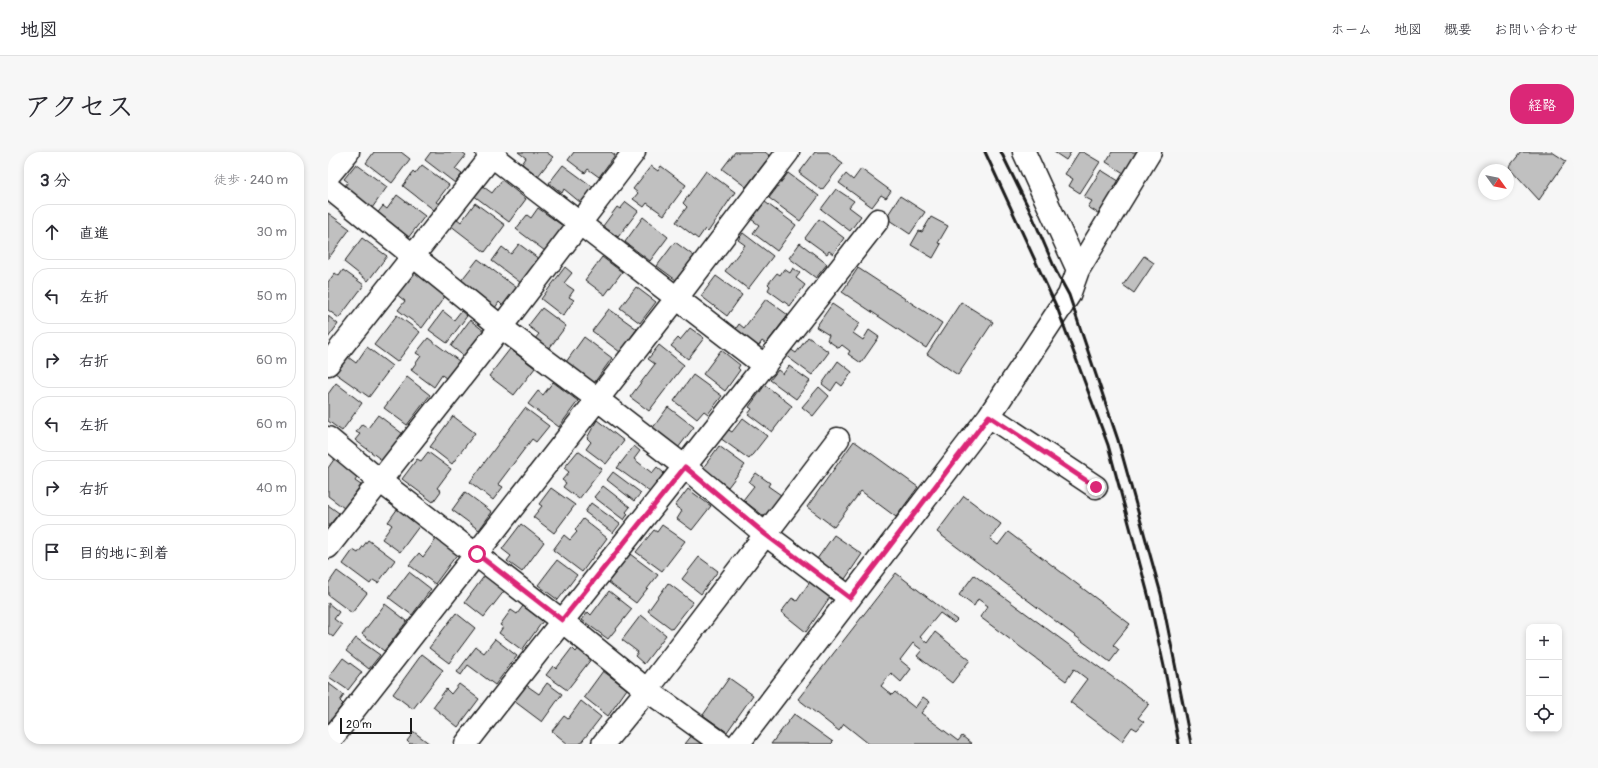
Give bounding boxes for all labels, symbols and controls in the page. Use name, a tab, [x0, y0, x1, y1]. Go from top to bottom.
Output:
text: 地図	[20, 18, 58, 42]
text: ホーム	[1331, 21, 1372, 38]
text: 地図	[1394, 21, 1422, 38]
text: 概要	[1444, 21, 1472, 38]
text: お問い合わせ	[1494, 21, 1578, 38]
button: 経路	[1510, 84, 1574, 124]
text: アクセス	[24, 90, 134, 125]
north arrow	[1478, 164, 1514, 200]
text: 3 分	[40, 170, 70, 191]
text: 徒歩 · 240 m	[214, 172, 288, 188]
icon: ahead	[41, 221, 63, 243]
text: 直進	[79, 224, 109, 243]
text: 30 m	[257, 224, 287, 240]
icon: left	[41, 285, 63, 307]
text: 左折	[79, 288, 109, 307]
text: 50 m	[257, 288, 287, 304]
icon: right	[41, 349, 63, 371]
text: 右折	[79, 352, 109, 371]
text: 60 m	[256, 352, 287, 368]
icon: left	[41, 413, 63, 435]
text: 左折	[79, 416, 109, 435]
text: 60 m	[256, 416, 287, 432]
icon: right	[41, 477, 63, 499]
route end	[1087, 478, 1105, 496]
text: 右折	[79, 480, 109, 499]
text: 40 m	[256, 480, 287, 496]
icon: arrive	[41, 541, 63, 563]
text: 目的地に到着	[79, 544, 169, 563]
route start	[468, 545, 486, 563]
map controls	[1526, 624, 1562, 732]
button: +	[1526, 624, 1562, 660]
button: −	[1526, 660, 1562, 696]
button: locate	[1526, 696, 1562, 732]
scale bar	[340, 716, 412, 735]
text: 20 m	[346, 718, 372, 731]

